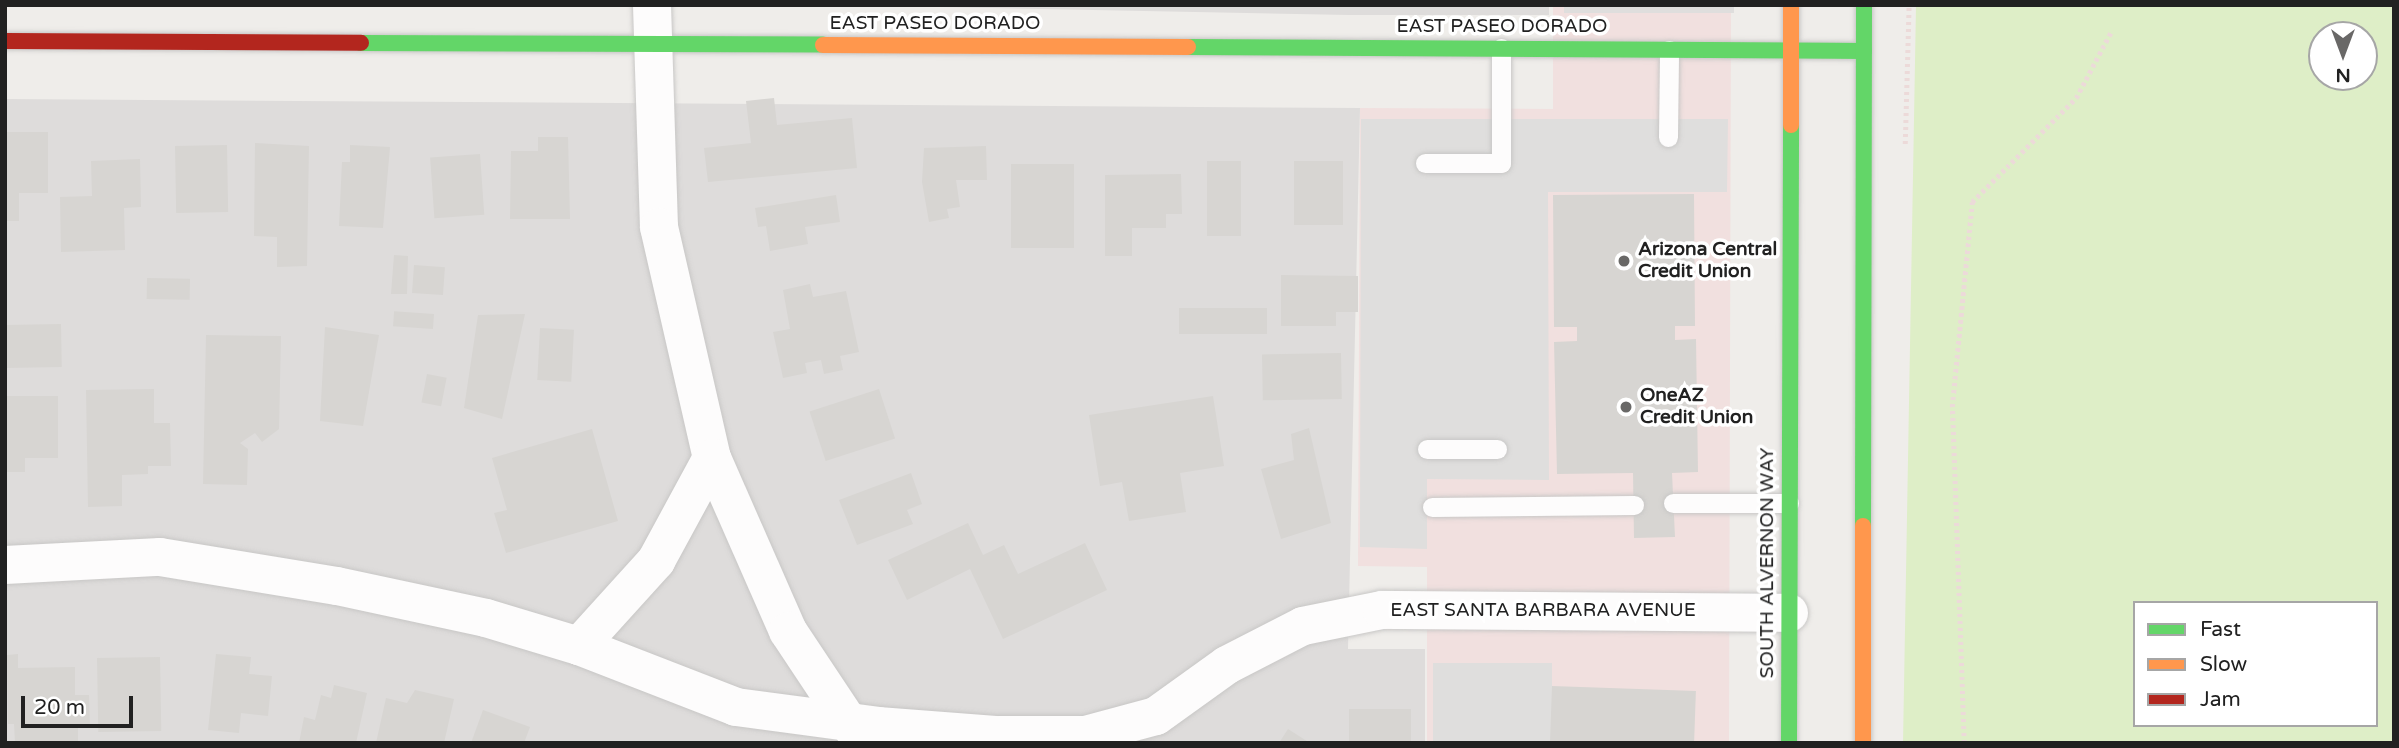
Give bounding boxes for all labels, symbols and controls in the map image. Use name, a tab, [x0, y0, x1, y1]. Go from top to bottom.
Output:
street label: EAST PASEO DORADO	[829, 13, 1041, 35]
street label: EAST PASEO DORADO	[1396, 16, 1608, 38]
north arrow	[2308, 21, 2378, 91]
text: N	[2335, 64, 2351, 86]
place label: Arizona Central Credit Union	[1638, 239, 1777, 283]
marker: Arizona Central Credit Union	[1616, 253, 1632, 269]
place label: OneAZ Credit Union	[1640, 385, 1753, 429]
marker: OneAZ Credit Union	[1618, 399, 1634, 415]
street label: SOUTH ALVERNON WAY	[1757, 448, 1779, 678]
street label: EAST SANTA BARBARA AVENUE	[1390, 600, 1696, 622]
legend	[2133, 601, 2378, 727]
text: Fast	[2200, 617, 2241, 642]
text: Slow	[2200, 652, 2247, 677]
scale bar	[24, 682, 136, 726]
text: Jam	[2200, 687, 2241, 712]
text: 20 m	[34, 695, 85, 720]

